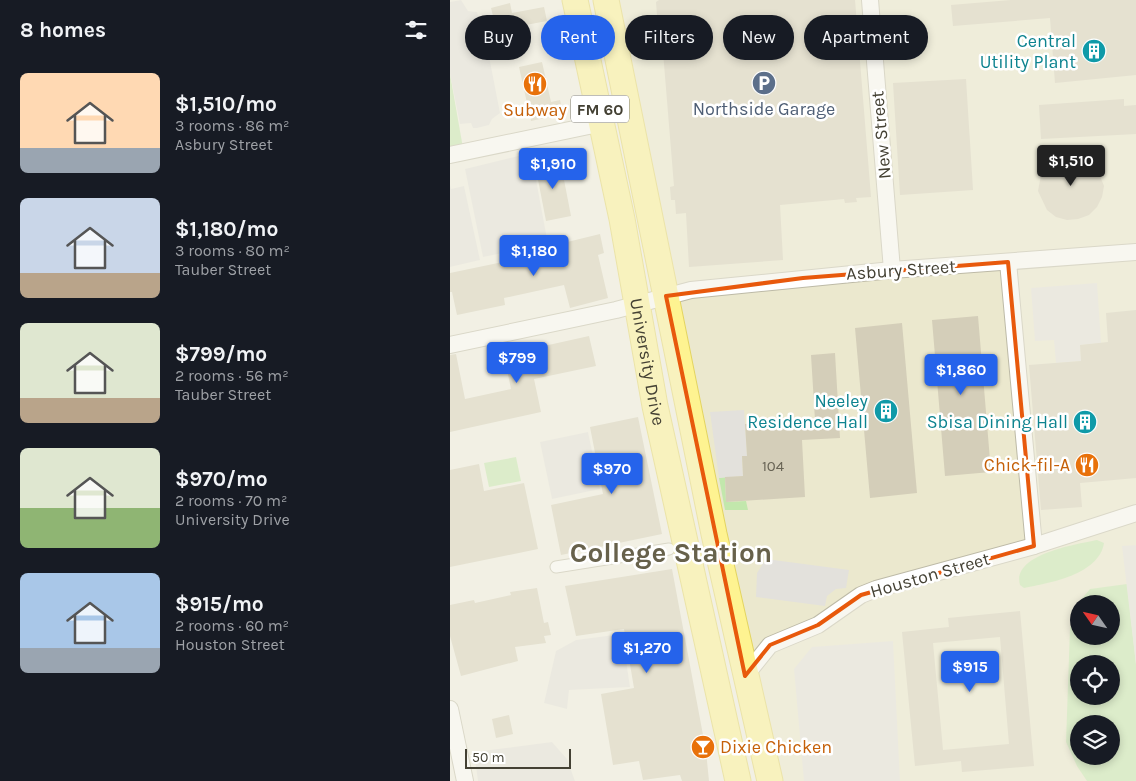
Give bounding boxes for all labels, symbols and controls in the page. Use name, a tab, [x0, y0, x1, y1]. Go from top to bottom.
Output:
chip: Buy	[465, 15, 531, 60]
chip: Rent	[541, 15, 615, 60]
chip: Filters	[625, 15, 713, 60]
chip: New	[723, 15, 794, 60]
chip: Apartment	[804, 15, 928, 60]
icon: filters	[402, 16, 430, 44]
text: 8 homes	[20, 18, 106, 42]
place label: Central Utility Plant	[980, 30, 1076, 73]
building icon: Central Utility Plant	[1081, 38, 1107, 64]
parking icon: Northside Garage	[751, 70, 777, 96]
restaurant icon: Subway	[522, 71, 548, 97]
street label: New Street	[866, 90, 896, 180]
text: $1,510/mo	[175, 92, 277, 116]
icon: home	[60, 93, 120, 153]
road number: FM 60	[571, 96, 629, 122]
place label: Northside Garage	[693, 98, 835, 120]
place label: Subway	[503, 99, 568, 121]
text: 3 rooms · 86 m²	[175, 116, 290, 135]
text: Asbury Street	[175, 135, 273, 154]
pin: $1,510	[1030, 144, 1112, 187]
pin: $1,910	[512, 148, 594, 190]
text: $1,510	[1048, 151, 1094, 170]
text: $1,910	[530, 154, 576, 173]
text: $1,180/mo	[175, 217, 278, 241]
icon: home	[60, 218, 120, 278]
pin: $1,180	[493, 234, 575, 277]
text: 3 rooms · 80 m²	[175, 241, 290, 260]
text: $1,180	[511, 241, 557, 260]
street label: Asbury Street	[845, 255, 957, 285]
text: Tauber Street	[175, 260, 271, 279]
street label: University Drive	[625, 296, 670, 428]
text: $799/mo	[175, 342, 267, 366]
pin: $799	[487, 342, 547, 384]
icon: home	[60, 343, 120, 403]
text: $799	[498, 348, 536, 367]
pin: $1,860	[920, 354, 1002, 396]
text: $1,860	[936, 360, 986, 379]
text: 2 rooms · 56 m²	[175, 366, 289, 385]
text: Tauber Street	[175, 385, 271, 404]
place label: Neeley Residence Hall	[747, 390, 869, 433]
building icon: Neeley Residence Hall	[873, 398, 899, 424]
building icon: Sbisa Dining Hall	[1072, 409, 1098, 435]
place label: Sbisa Dining Hall	[927, 411, 1068, 433]
pin: $970	[582, 452, 642, 495]
restaurant icon: Chick-fil-A	[1074, 452, 1100, 478]
place label: Chick-fil-A	[984, 454, 1070, 476]
house number: 104	[762, 457, 785, 475]
text: $970	[593, 459, 631, 478]
text: $970/mo	[175, 467, 268, 491]
icon: home	[60, 468, 120, 528]
text: 2 rooms · 70 m²	[175, 491, 287, 510]
text: University Drive	[175, 510, 290, 529]
district label: College Station	[570, 536, 772, 569]
street label: Houston Street	[868, 547, 993, 603]
text: $915/mo	[175, 592, 264, 616]
icon: home	[60, 593, 120, 653]
north arrow	[1070, 595, 1120, 645]
map controls	[1070, 595, 1120, 765]
text: 2 rooms · 60 m²	[175, 616, 289, 635]
pin: $1,270	[606, 632, 688, 674]
text: Houston Street	[175, 635, 285, 654]
text: $1,270	[623, 638, 671, 657]
pin: $915	[940, 650, 1000, 693]
button: locate	[1070, 655, 1120, 705]
text: $915	[952, 657, 988, 676]
button: layers	[1070, 715, 1120, 765]
bar icon: Dixie Chicken	[690, 734, 716, 760]
place label: Dixie Chicken	[720, 736, 832, 758]
scale bar	[465, 746, 571, 769]
text: 50 m	[472, 749, 505, 766]

